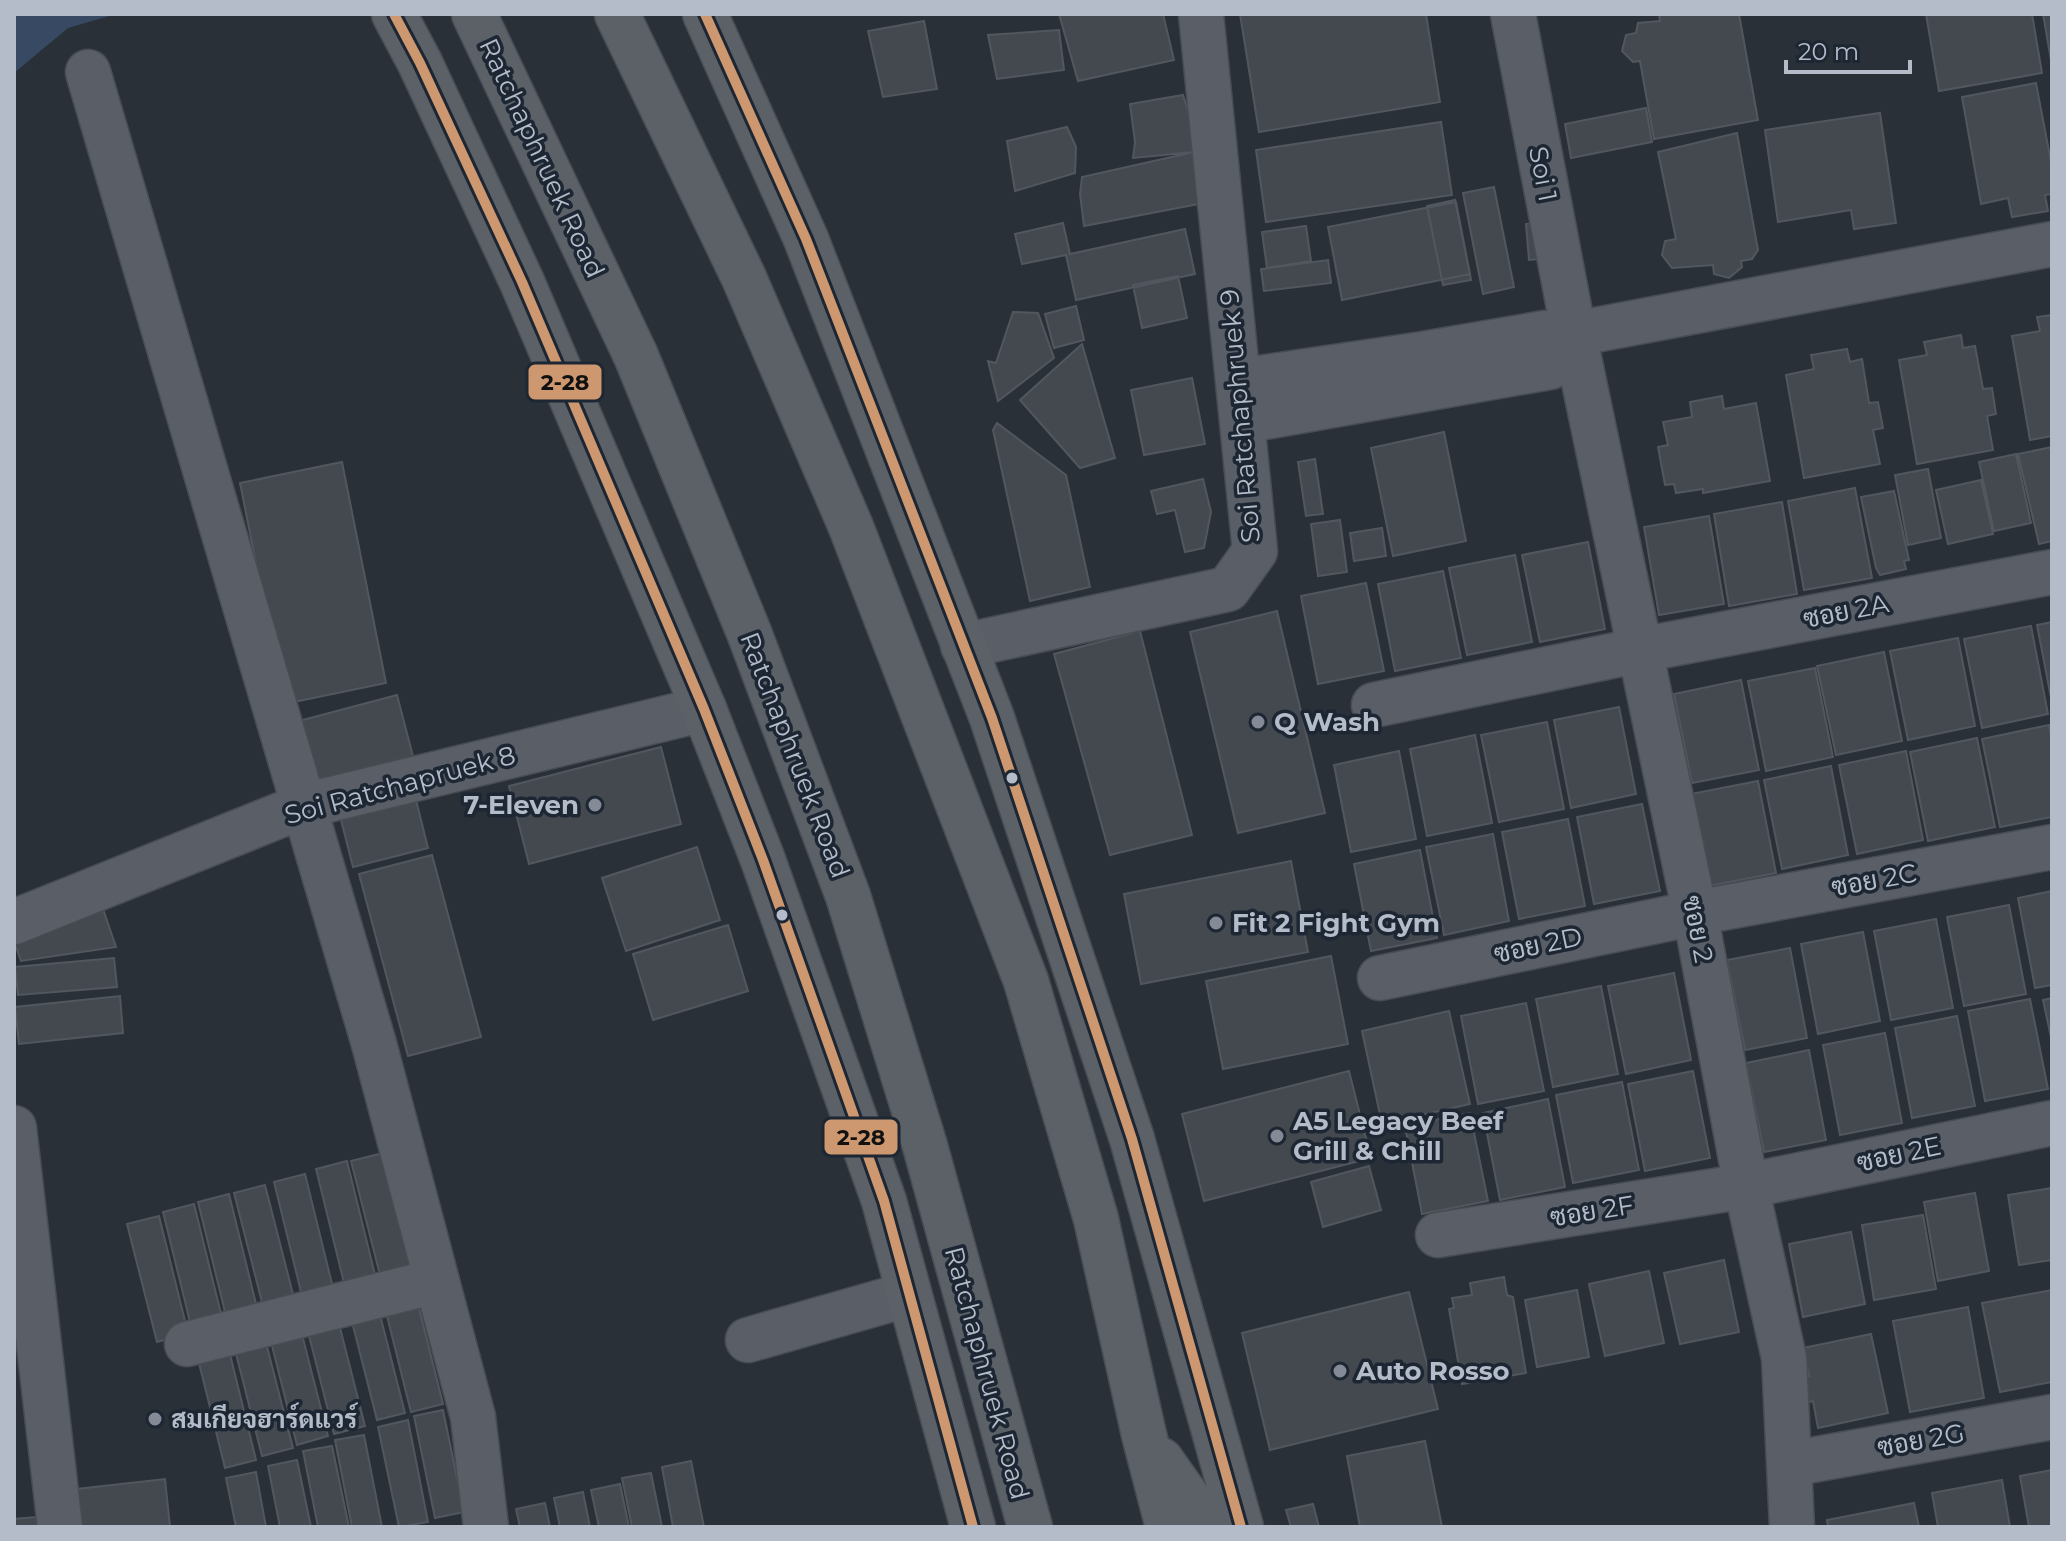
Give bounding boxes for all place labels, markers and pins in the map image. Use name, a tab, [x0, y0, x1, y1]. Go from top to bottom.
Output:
place label: Q Wash	[1274, 706, 1380, 738]
marker: Q Wash	[1249, 713, 1267, 731]
unlabelled marker	[1004, 770, 1020, 786]
place label: 7-Eleven	[463, 789, 579, 821]
marker: 7-Eleven	[586, 796, 604, 814]
unlabelled marker	[774, 907, 790, 923]
place label: Fit 2 Fight Gym	[1232, 907, 1440, 939]
marker: Fit 2 Fight Gym	[1207, 914, 1225, 932]
place label: A5 Legacy Beef Grill & Chill	[1292, 1105, 1504, 1167]
marker: A5 Legacy Beef Grill & Chill	[1268, 1127, 1286, 1145]
place label: Auto Rosso	[1355, 1355, 1510, 1387]
marker: Auto Rosso	[1331, 1362, 1349, 1380]
place label: สมเกียจฮาร์ดแวร์	[171, 1402, 359, 1435]
marker: สมเกียจฮาร์ดแวร์	[146, 1410, 164, 1428]

